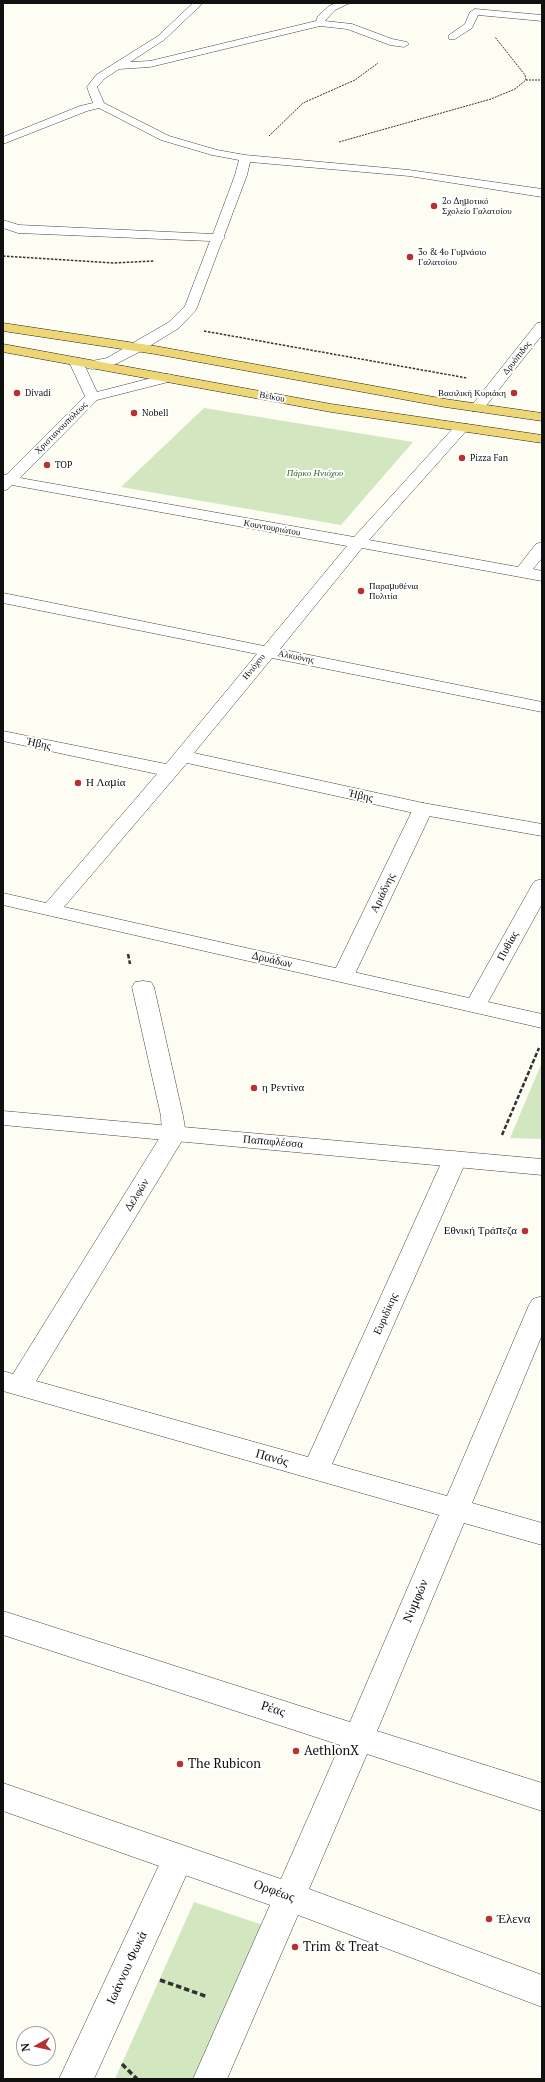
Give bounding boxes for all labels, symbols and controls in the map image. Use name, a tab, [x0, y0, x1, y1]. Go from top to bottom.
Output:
place label: 2ο Δημοτικό Σχολείο Γαλατσίου	[442, 196, 512, 217]
marker: 2ο Δημοτικό Σχολείο Γαλατσίου	[429, 201, 439, 211]
place label: 3ο & 4ο Γυμνάσιο Γαλατσίου	[418, 247, 486, 268]
marker: 3ο & 4ο Γυμνάσιο Γαλατσίου	[405, 252, 415, 262]
street label: Δρυόπιδος	[501, 339, 533, 377]
marker: Divadi	[12, 388, 22, 398]
place label: Divadi	[25, 388, 51, 398]
place label: Βασιλική Κυριάκη	[438, 388, 506, 398]
marker: Βασιλική Κυριάκη	[509, 388, 519, 398]
street label: Βεΐκου	[259, 389, 285, 405]
street label: Χριστιανουπόλεως	[33, 400, 89, 456]
marker: Nobell	[129, 408, 139, 418]
place label: Nobell	[142, 408, 168, 418]
marker: Pizza Fan	[457, 453, 467, 463]
place label: Pizza Fan	[470, 453, 508, 463]
marker: TOP	[42, 460, 52, 470]
place label: TOP	[55, 460, 72, 470]
park label: Πάρκο Ηνιόχου	[287, 468, 343, 478]
street label: Κουντουριώτου	[243, 518, 301, 538]
place label: Παραμυθένια Πολιτία	[369, 581, 418, 602]
marker: Παραμυθένια Πολιτία	[356, 586, 366, 596]
street label: Αλκυόνης	[277, 648, 315, 666]
street label: Ηνιόχου	[240, 652, 268, 682]
street label: Ήβης	[26, 735, 52, 753]
place label: Η Λαμία	[86, 776, 125, 790]
marker: Η Λαμία	[73, 778, 83, 788]
street label: Ήβης	[348, 787, 374, 805]
street label: Αριάδνης	[368, 871, 398, 915]
street label: Πυθίας	[495, 929, 521, 963]
street label: Δρυάδων	[250, 949, 294, 971]
place label: η Ρεντίνα	[262, 1081, 304, 1095]
marker: η Ρεντίνα	[249, 1083, 259, 1093]
street label: Παπαφλέσσα	[242, 1133, 304, 1151]
street label: Δελφών	[122, 1176, 152, 1214]
place label: Εθνική Τράπεζα	[444, 1224, 517, 1238]
marker: Εθνική Τράπεζα	[520, 1226, 530, 1236]
street label: Ευριδίκης	[371, 1291, 401, 1337]
street label: Πανός	[254, 1446, 290, 1470]
street label: Νυμφών	[400, 1577, 432, 1625]
street label: Ρέας	[259, 1698, 287, 1720]
place label: AethlonX	[304, 1743, 359, 1759]
marker: AethlonX	[291, 1746, 301, 1756]
place label: The Rubicon	[188, 1756, 261, 1772]
marker: The Rubicon	[175, 1759, 185, 1769]
street label: Ορφέως	[251, 1876, 297, 1906]
place label: Έλενα	[497, 1911, 530, 1927]
marker: Έλενα	[484, 1914, 494, 1924]
street label: Ιωάννου Φωκά	[103, 1929, 151, 2007]
place label: Trim & Treat	[303, 1939, 379, 1955]
marker: Trim & Treat	[290, 1942, 300, 1952]
north arrow	[16, 2026, 56, 2066]
text: N	[18, 2042, 33, 2053]

